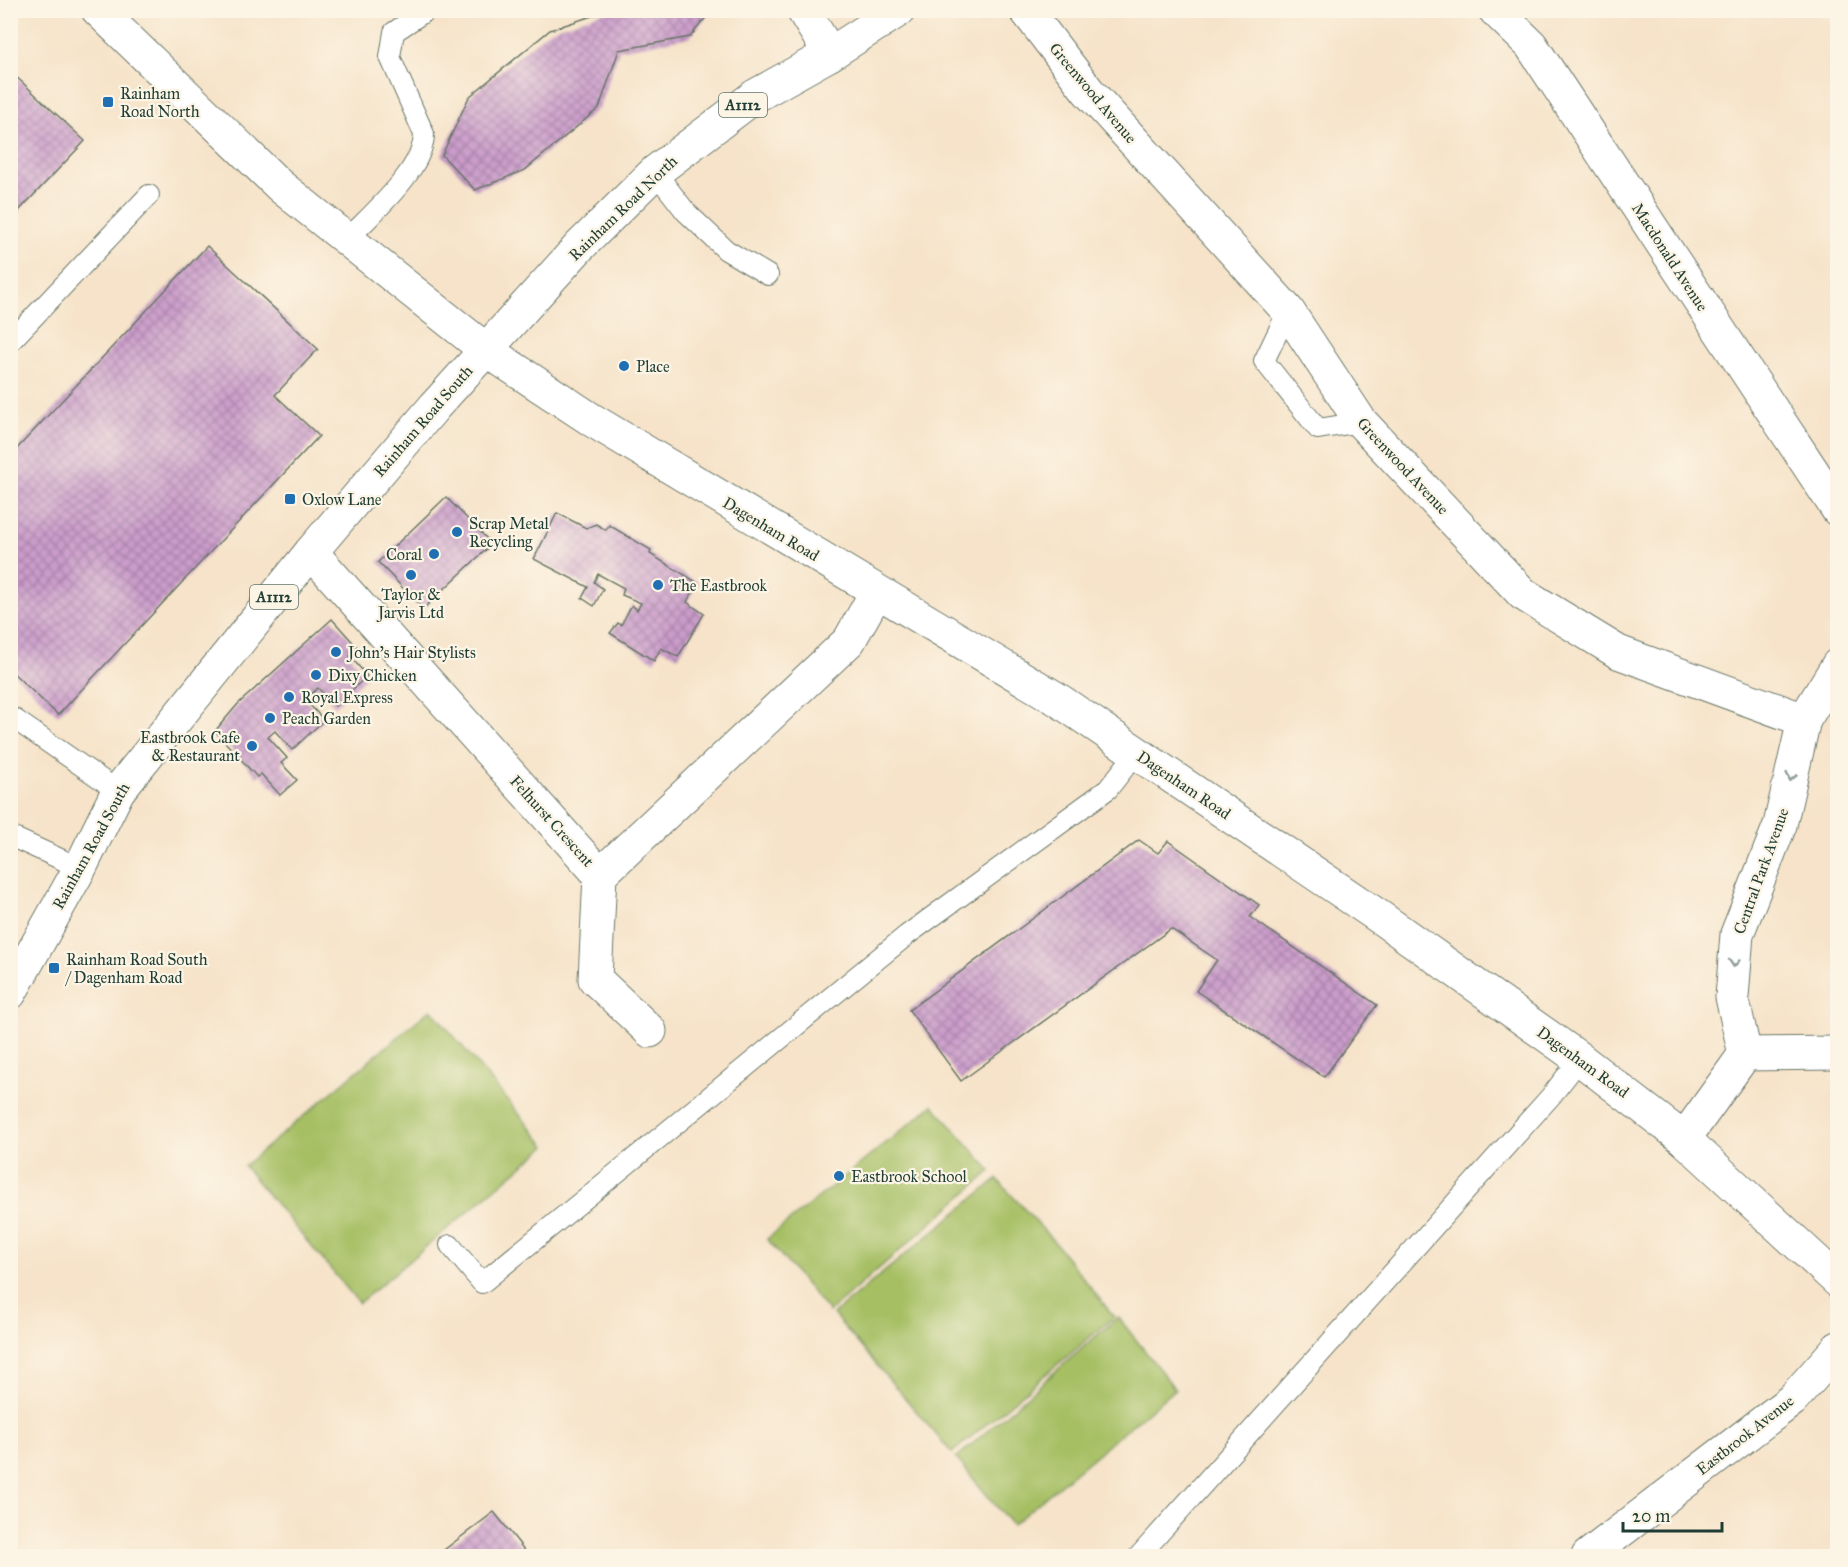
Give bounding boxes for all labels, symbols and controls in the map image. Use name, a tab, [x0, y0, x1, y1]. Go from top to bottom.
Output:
street label: Greenwood Avenue	[1045, 39, 1141, 147]
place label: Rainham Road North	[120, 84, 200, 121]
road number: A1112	[719, 93, 767, 117]
marker: Rainham Road North	[101, 95, 115, 109]
street label: Rainham Road North	[565, 151, 681, 265]
street label: Macdonald Avenue	[1628, 199, 1712, 315]
place label: Place	[636, 357, 670, 376]
marker: Place	[617, 359, 631, 373]
street label: Rainham Road South	[369, 361, 477, 481]
street label: Greenwood Avenue	[1353, 414, 1453, 519]
place label: Oxlow Lane	[302, 490, 382, 509]
marker: Oxlow Lane	[283, 492, 297, 506]
street label: Dagenham Road	[719, 493, 823, 566]
place label: Scrap Metal Recycling	[469, 514, 550, 552]
marker: Scrap Metal Recycling	[450, 525, 464, 539]
place label: Coral	[386, 545, 423, 564]
marker: Coral	[427, 547, 441, 561]
marker: Taylor & Jarvis Ltd	[404, 568, 418, 582]
place label: The Eastbrook	[670, 576, 768, 595]
marker: The Eastbrook	[651, 578, 665, 592]
road number: A1112	[250, 585, 298, 609]
place label: Taylor & Jarvis Ltd	[376, 585, 444, 623]
place label: John's Hair Stylists	[346, 643, 476, 663]
marker: John's Hair Stylists	[329, 645, 343, 659]
place label: Dixy Chicken	[328, 666, 417, 685]
marker: Dixy Chicken	[309, 668, 323, 682]
place label: Royal Express	[301, 688, 393, 707]
marker: Royal Express	[282, 690, 296, 704]
place label: Peach Garden	[282, 709, 371, 728]
marker: Peach Garden	[263, 711, 277, 725]
place label: Eastbrook Cafe & Restaurant	[140, 728, 240, 765]
marker: Eastbrook Cafe & Restaurant	[245, 739, 259, 753]
street label: Dagenham Road	[1133, 747, 1234, 824]
street label: Felhurst Crescent	[506, 771, 598, 871]
one-way arrow	[1785, 772, 1798, 782]
street label: Rainham Road South	[48, 779, 134, 913]
street label: Central Park Avenue	[1729, 805, 1793, 937]
place label: Rainham Road South / Dagenham Road	[64, 950, 208, 988]
one-way arrow	[1728, 958, 1741, 967]
marker: Rainham Road South / Dagenham Road	[47, 961, 61, 975]
street label: Dagenham Road	[1533, 1022, 1633, 1102]
place label: Eastbrook School	[851, 1167, 968, 1186]
marker: Eastbrook School	[832, 1169, 846, 1183]
street label: Eastbrook Avenue	[1692, 1391, 1798, 1479]
scale bar	[1623, 1495, 1722, 1533]
text: 20 m	[1632, 1505, 1670, 1527]

